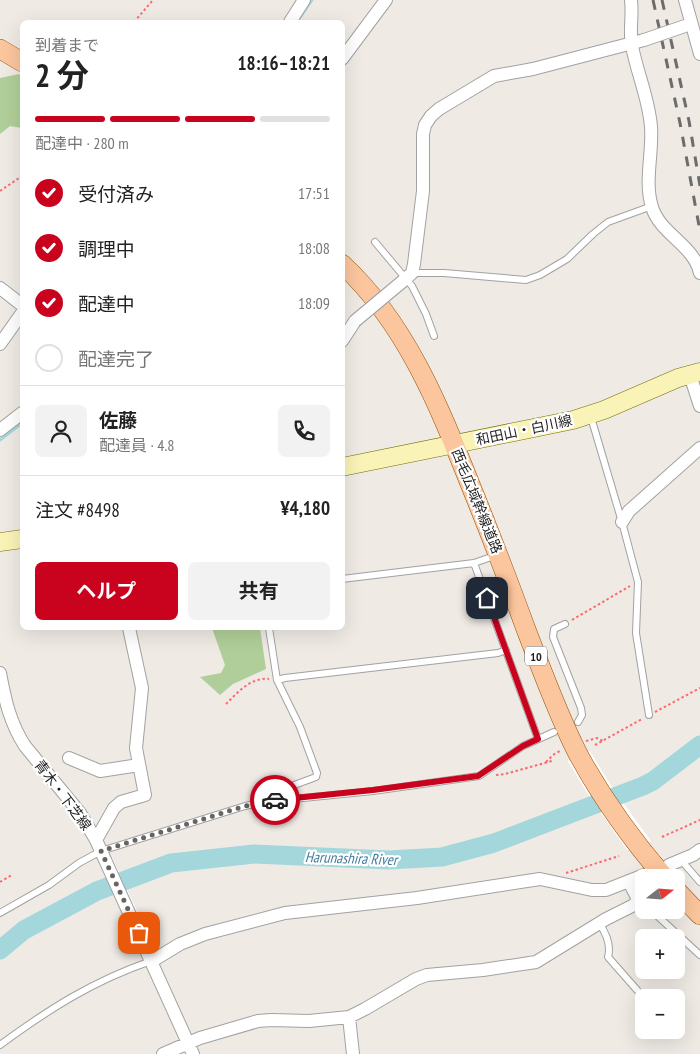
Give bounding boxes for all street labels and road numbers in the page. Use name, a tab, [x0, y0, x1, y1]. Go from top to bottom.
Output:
street label: 和田山・白川線	[474, 411, 574, 449]
street label: 西毛広域幹線道路	[448, 446, 506, 556]
road number: 10	[525, 646, 547, 666]
street label: 青木・下芝線	[31, 756, 95, 834]

